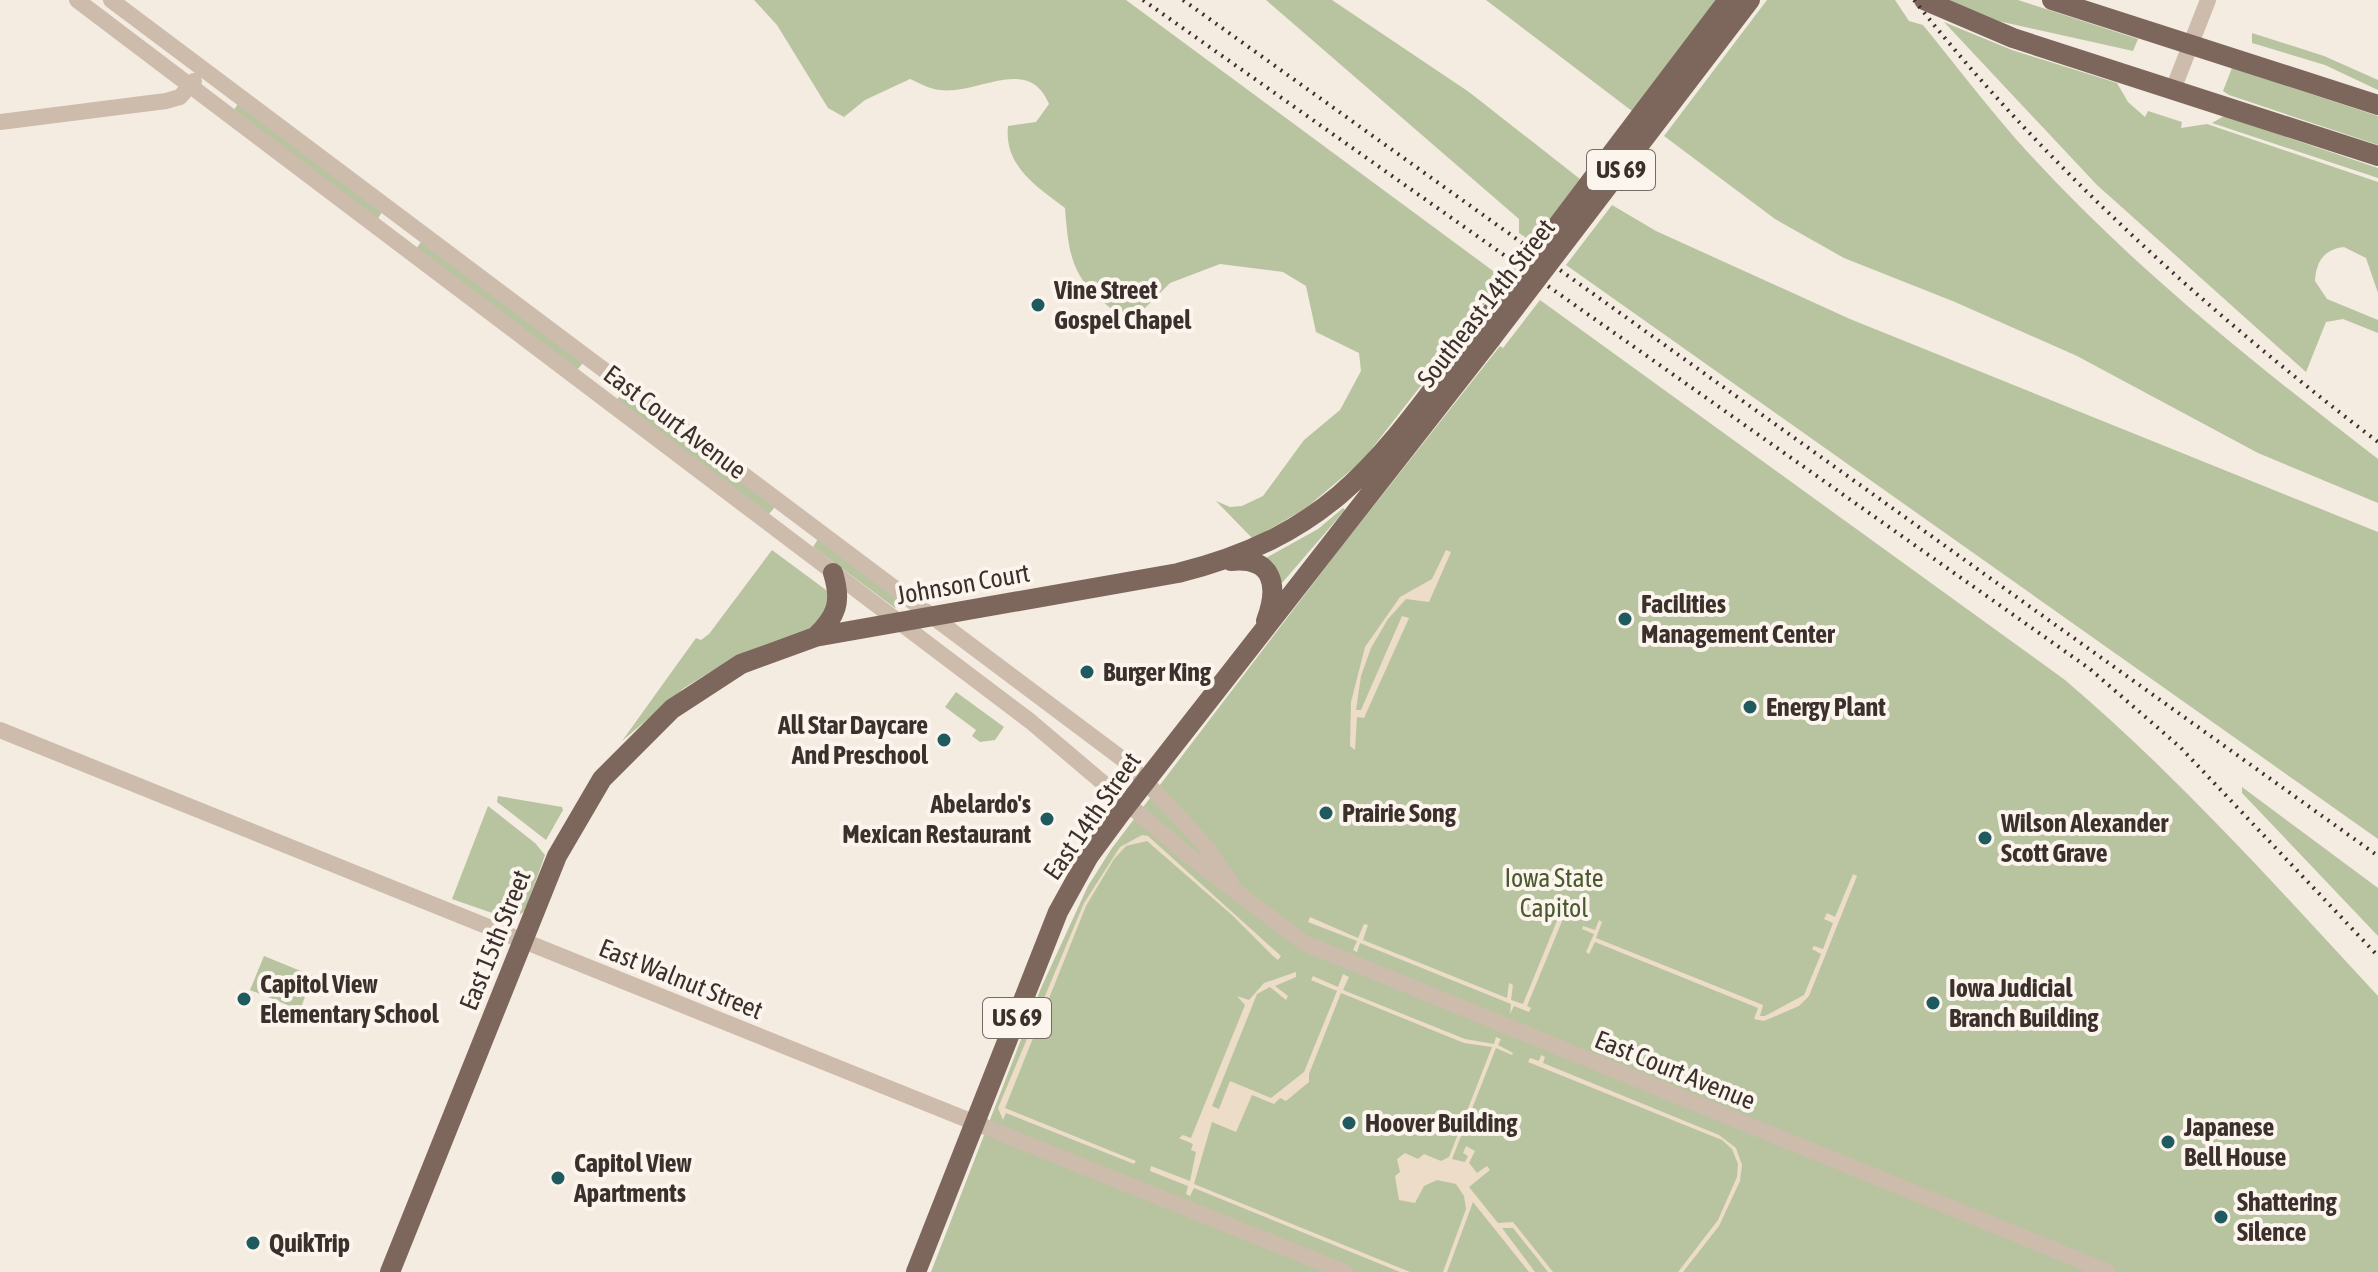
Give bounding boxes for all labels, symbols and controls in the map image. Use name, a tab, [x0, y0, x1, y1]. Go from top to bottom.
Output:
road number: US 69	[1587, 150, 1655, 190]
street label: Southeast 14th Street	[1411, 213, 1561, 393]
place label: Vine Street Gospel Chapel	[1053, 275, 1192, 335]
marker: Vine Street Gospel Chapel	[1029, 296, 1047, 314]
street label: East Court Avenue	[598, 359, 752, 485]
street label: Johnson Court	[894, 558, 1032, 610]
place label: Facilities Management Center	[1641, 589, 1836, 649]
marker: Facilities Management Center	[1616, 610, 1634, 628]
place label: Burger King	[1103, 657, 1212, 687]
marker: Burger King	[1078, 663, 1096, 681]
place label: Energy Plant	[1766, 692, 1886, 722]
marker: Energy Plant	[1741, 698, 1759, 716]
place label: All Star Daycare And Preschool	[777, 710, 929, 770]
marker: All Star Daycare And Preschool	[935, 731, 953, 749]
street label: East 14th Street	[1037, 747, 1147, 885]
place label: Abelardo's Mexican Restaurant	[842, 789, 1032, 849]
place label: Prairie Song	[1342, 798, 1457, 828]
marker: Prairie Song	[1317, 804, 1335, 822]
place label: Wilson Alexander Scott Grave	[2000, 808, 2170, 868]
marker: Abelardo's Mexican Restaurant	[1038, 810, 1056, 828]
marker: Wilson Alexander Scott Grave	[1976, 829, 1994, 847]
park label: Iowa State Capitol	[1504, 863, 1604, 923]
street label: East 15th Street	[453, 866, 537, 1014]
street label: East Walnut Street	[595, 933, 767, 1025]
place label: Capitol View Elementary School	[260, 969, 440, 1029]
place label: Iowa Judicial Branch Building	[1949, 973, 2099, 1033]
marker: Capitol View Elementary School	[235, 990, 253, 1008]
marker: Iowa Judicial Branch Building	[1924, 994, 1942, 1012]
road number: US 69	[983, 998, 1051, 1038]
street label: East Court Avenue	[1590, 1024, 1760, 1116]
place label: Hoover Building	[1365, 1108, 1518, 1138]
place label: Japanese Bell House	[2183, 1112, 2287, 1172]
marker: Hoover Building	[1340, 1114, 1358, 1132]
marker: Japanese Bell House	[2159, 1133, 2177, 1151]
place label: Capitol View Apartments	[573, 1148, 692, 1208]
marker: Capitol View Apartments	[549, 1169, 567, 1187]
place label: Shattering Silence	[2237, 1187, 2337, 1247]
marker: Shattering Silence	[2212, 1208, 2230, 1226]
place label: QuikTrip	[269, 1228, 350, 1258]
marker: QuikTrip	[244, 1234, 262, 1252]

